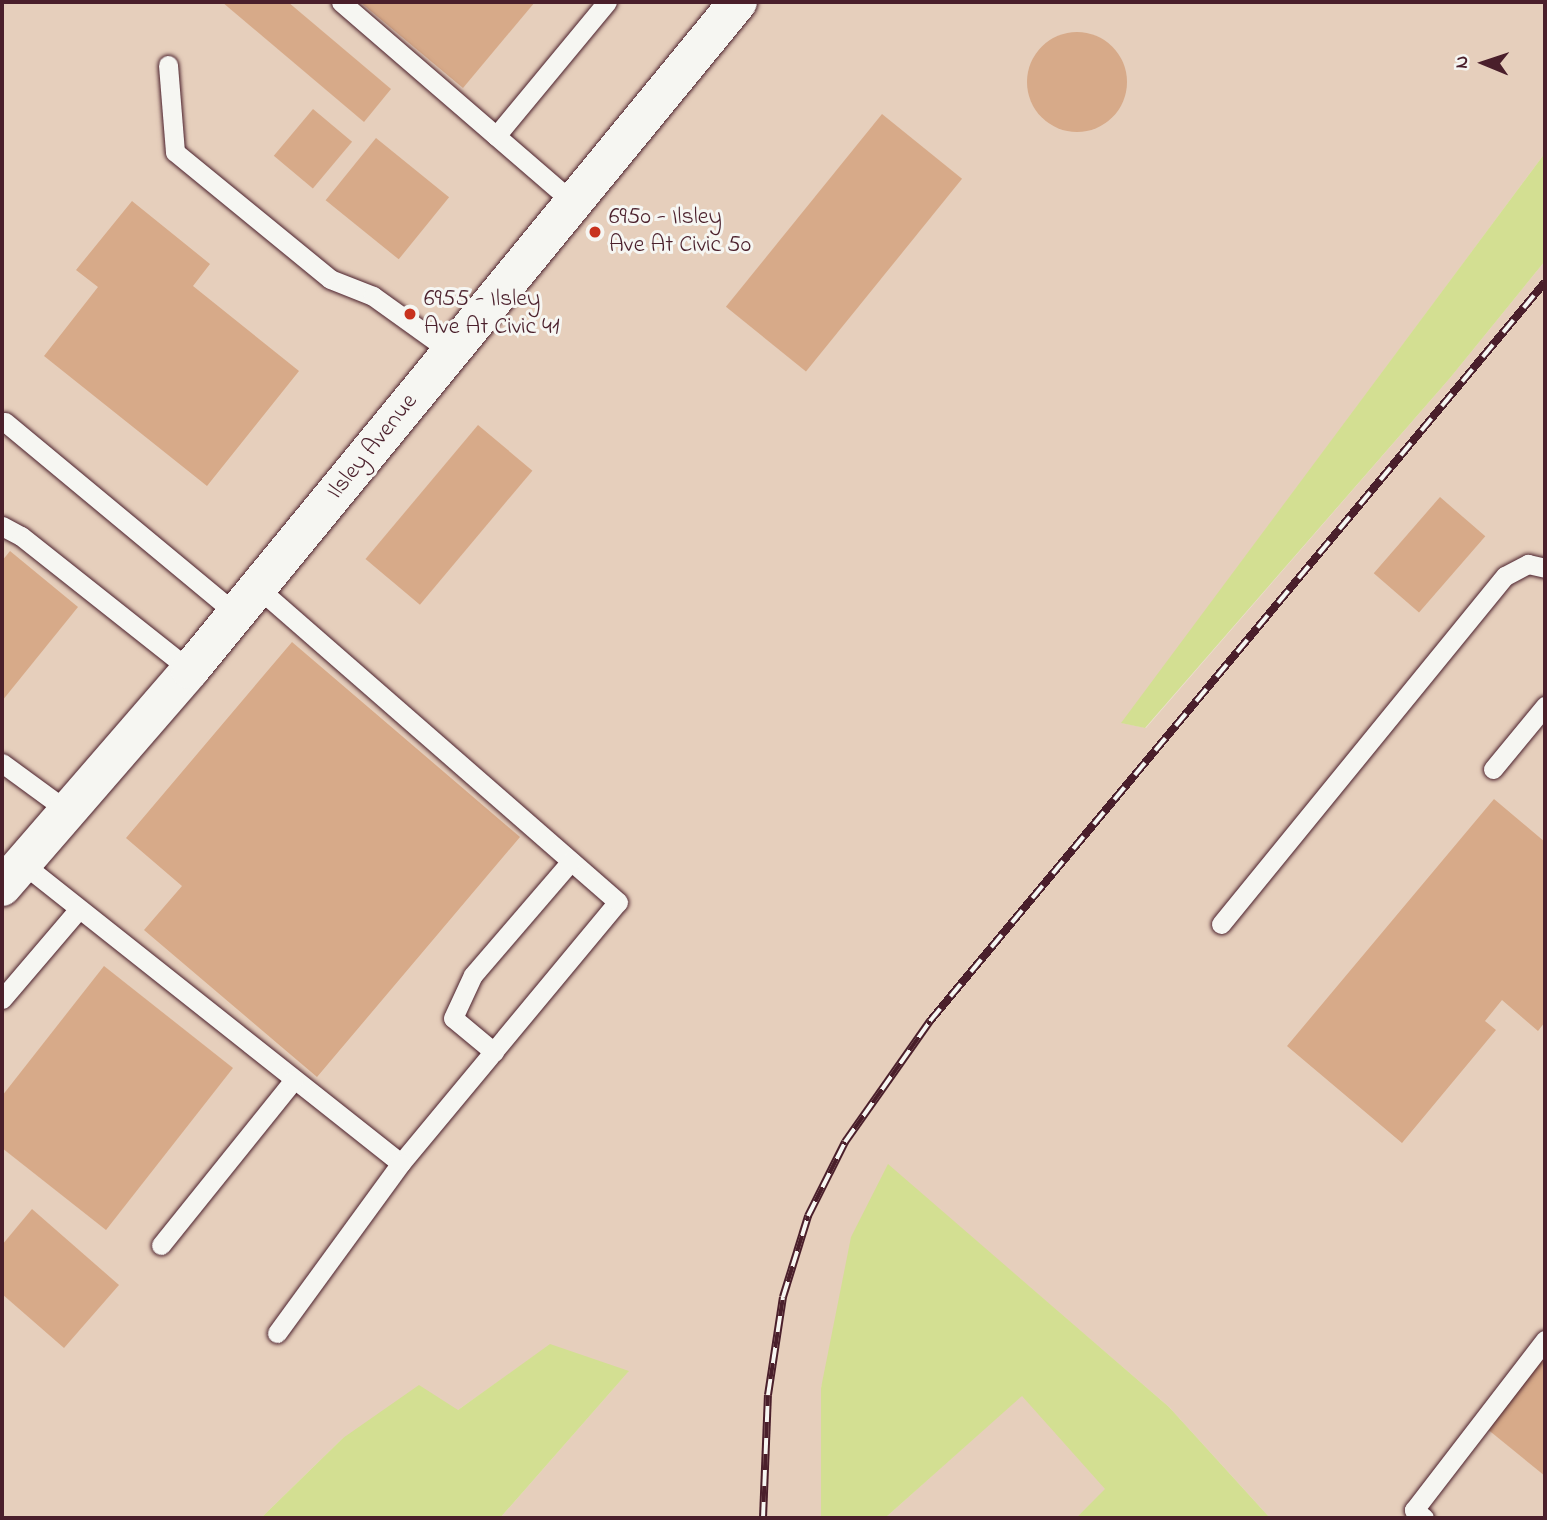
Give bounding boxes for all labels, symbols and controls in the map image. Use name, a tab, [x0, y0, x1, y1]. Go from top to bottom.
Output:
north arrow	[1449, 28, 1519, 98]
text: N	[1449, 55, 1476, 69]
place label: 6950 - Ilsley Ave At Civic 50	[609, 204, 751, 260]
marker: 6950 - Ilsley Ave At Civic 50	[587, 224, 603, 240]
place label: 6955 - Ilsley Ave At Civic 41	[424, 286, 560, 342]
marker: 6955 - Ilsley Ave At Civic 41	[402, 306, 418, 322]
street label: Ilsley Avenue	[322, 388, 424, 506]

